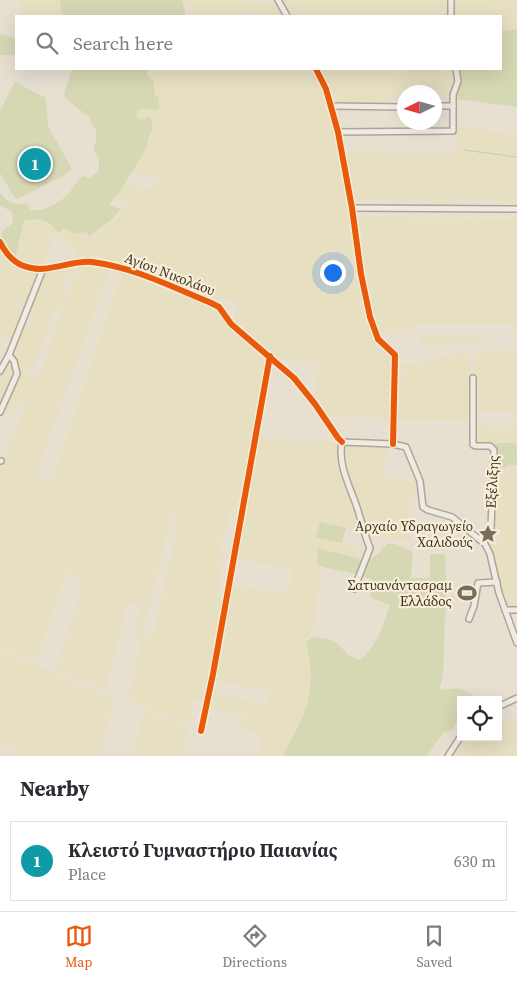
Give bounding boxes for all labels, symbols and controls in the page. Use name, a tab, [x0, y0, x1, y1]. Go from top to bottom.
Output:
search box	[15, 15, 502, 70]
icon: search	[33, 29, 61, 57]
text: Search here	[73, 30, 173, 56]
north arrow	[397, 85, 442, 130]
pin: 1	[19, 145, 51, 183]
street label: Αγίου Νικολάου	[122, 248, 218, 300]
your location	[320, 260, 346, 286]
street label: Εξέλιξης	[481, 455, 503, 509]
place label: Αρχαίο Υδραγωγείο Χαλιδούς	[355, 516, 473, 552]
place icon: Αρχαίο Υδραγωγείο Χαλιδούς	[477, 523, 499, 545]
place label: Σατυανάντασραμ Ελλάδος	[347, 575, 452, 611]
sports icon: Σατυανάντασραμ Ελλάδος	[456, 582, 478, 604]
map controls	[457, 696, 502, 741]
button: locate	[457, 696, 502, 741]
text: Nearby	[20, 774, 90, 803]
text: Κλειστό Γυμναστήριο Παιανίας	[68, 837, 338, 863]
text: 1	[33, 850, 41, 872]
text: 630 m	[454, 850, 496, 872]
text: Place	[68, 863, 106, 885]
tab: Map	[65, 922, 93, 972]
tab: Directions	[222, 922, 287, 972]
tab: Saved	[416, 922, 452, 972]

